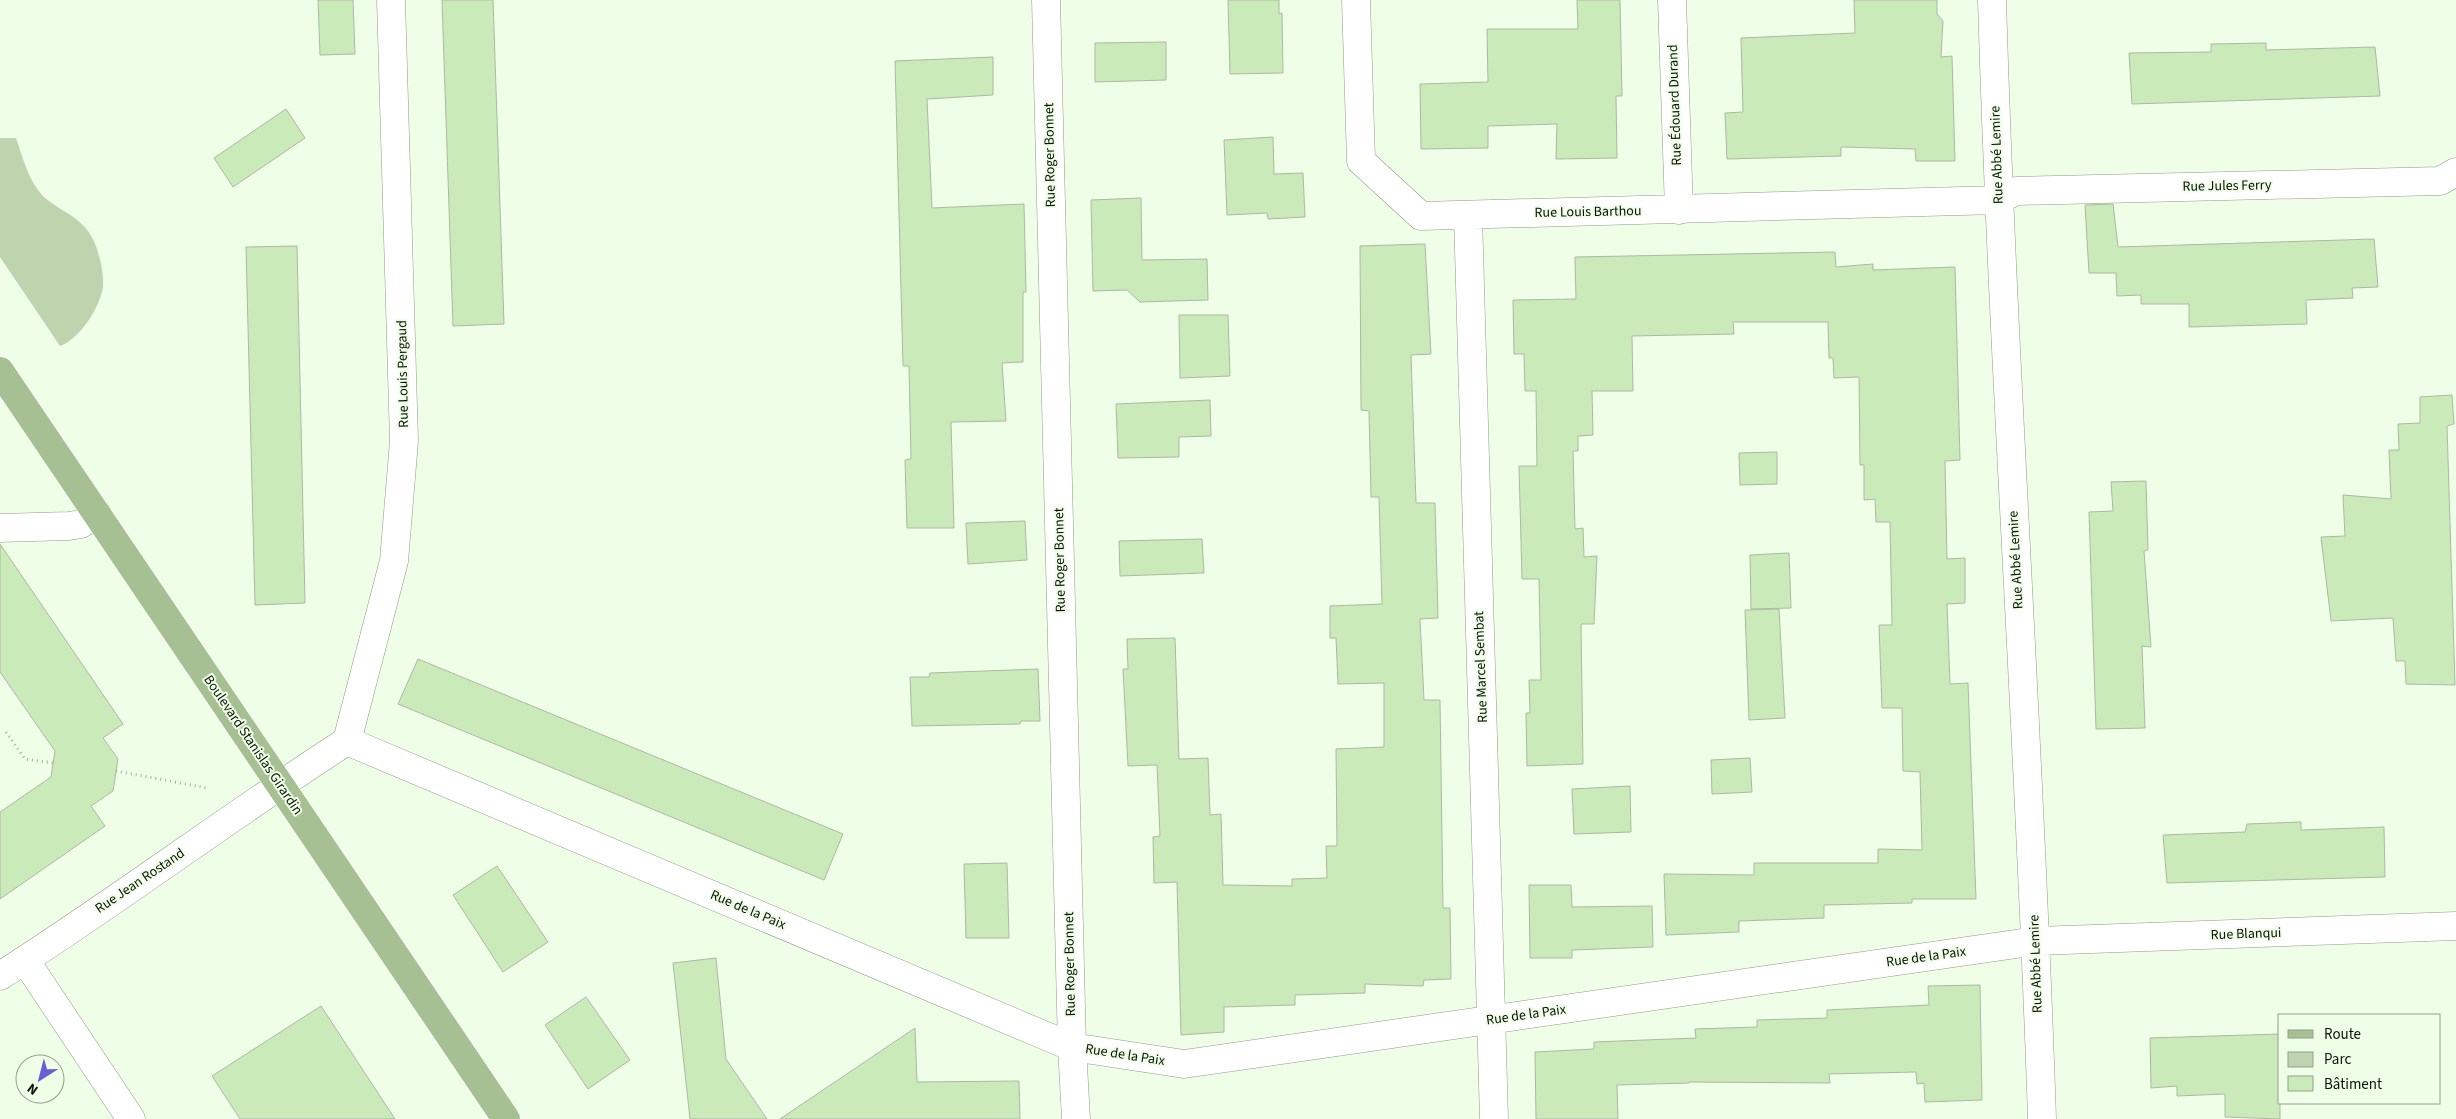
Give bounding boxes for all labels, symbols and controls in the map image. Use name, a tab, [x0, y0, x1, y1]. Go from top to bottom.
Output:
street label: Rue Édouard Durand	[1663, 44, 1687, 166]
street label: Rue Roger Bonnet	[1039, 102, 1061, 208]
street label: Rue Abbé Lemire	[1985, 105, 2009, 205]
street label: Rue Jules Ferry	[2182, 175, 2272, 197]
street label: Rue Louis Barthou	[1534, 201, 1642, 223]
street label: Rue Louis Pergaud	[392, 320, 414, 428]
street label: Rue Roger Bonnet	[1049, 507, 1071, 613]
street label: Rue Abbé Lemire	[2003, 510, 2029, 610]
street label: Rue Marcel Sembat	[1469, 610, 1493, 723]
street label: Boulevard Stanislas Girardin	[199, 671, 307, 819]
street label: Rue Jean Rostand	[91, 844, 189, 918]
street label: Rue de la Paix	[707, 885, 790, 935]
street label: Rue Roger Bonnet	[1059, 911, 1081, 1017]
street label: Rue Abbé Lemire	[2024, 914, 2048, 1014]
street label: Rue Blanqui	[2210, 923, 2282, 945]
street label: Rue de la Paix	[1885, 941, 1968, 972]
street label: Rue de la Paix	[1485, 999, 1568, 1030]
legend	[2278, 1014, 2441, 1104]
text: Route	[2324, 1024, 2361, 1045]
street label: Rue de la Paix	[1084, 1039, 1167, 1071]
text: Parc	[2324, 1049, 2351, 1070]
north arrow	[15, 1054, 65, 1104]
text: Bâtiment	[2324, 1074, 2382, 1095]
text: N	[23, 1078, 43, 1100]

